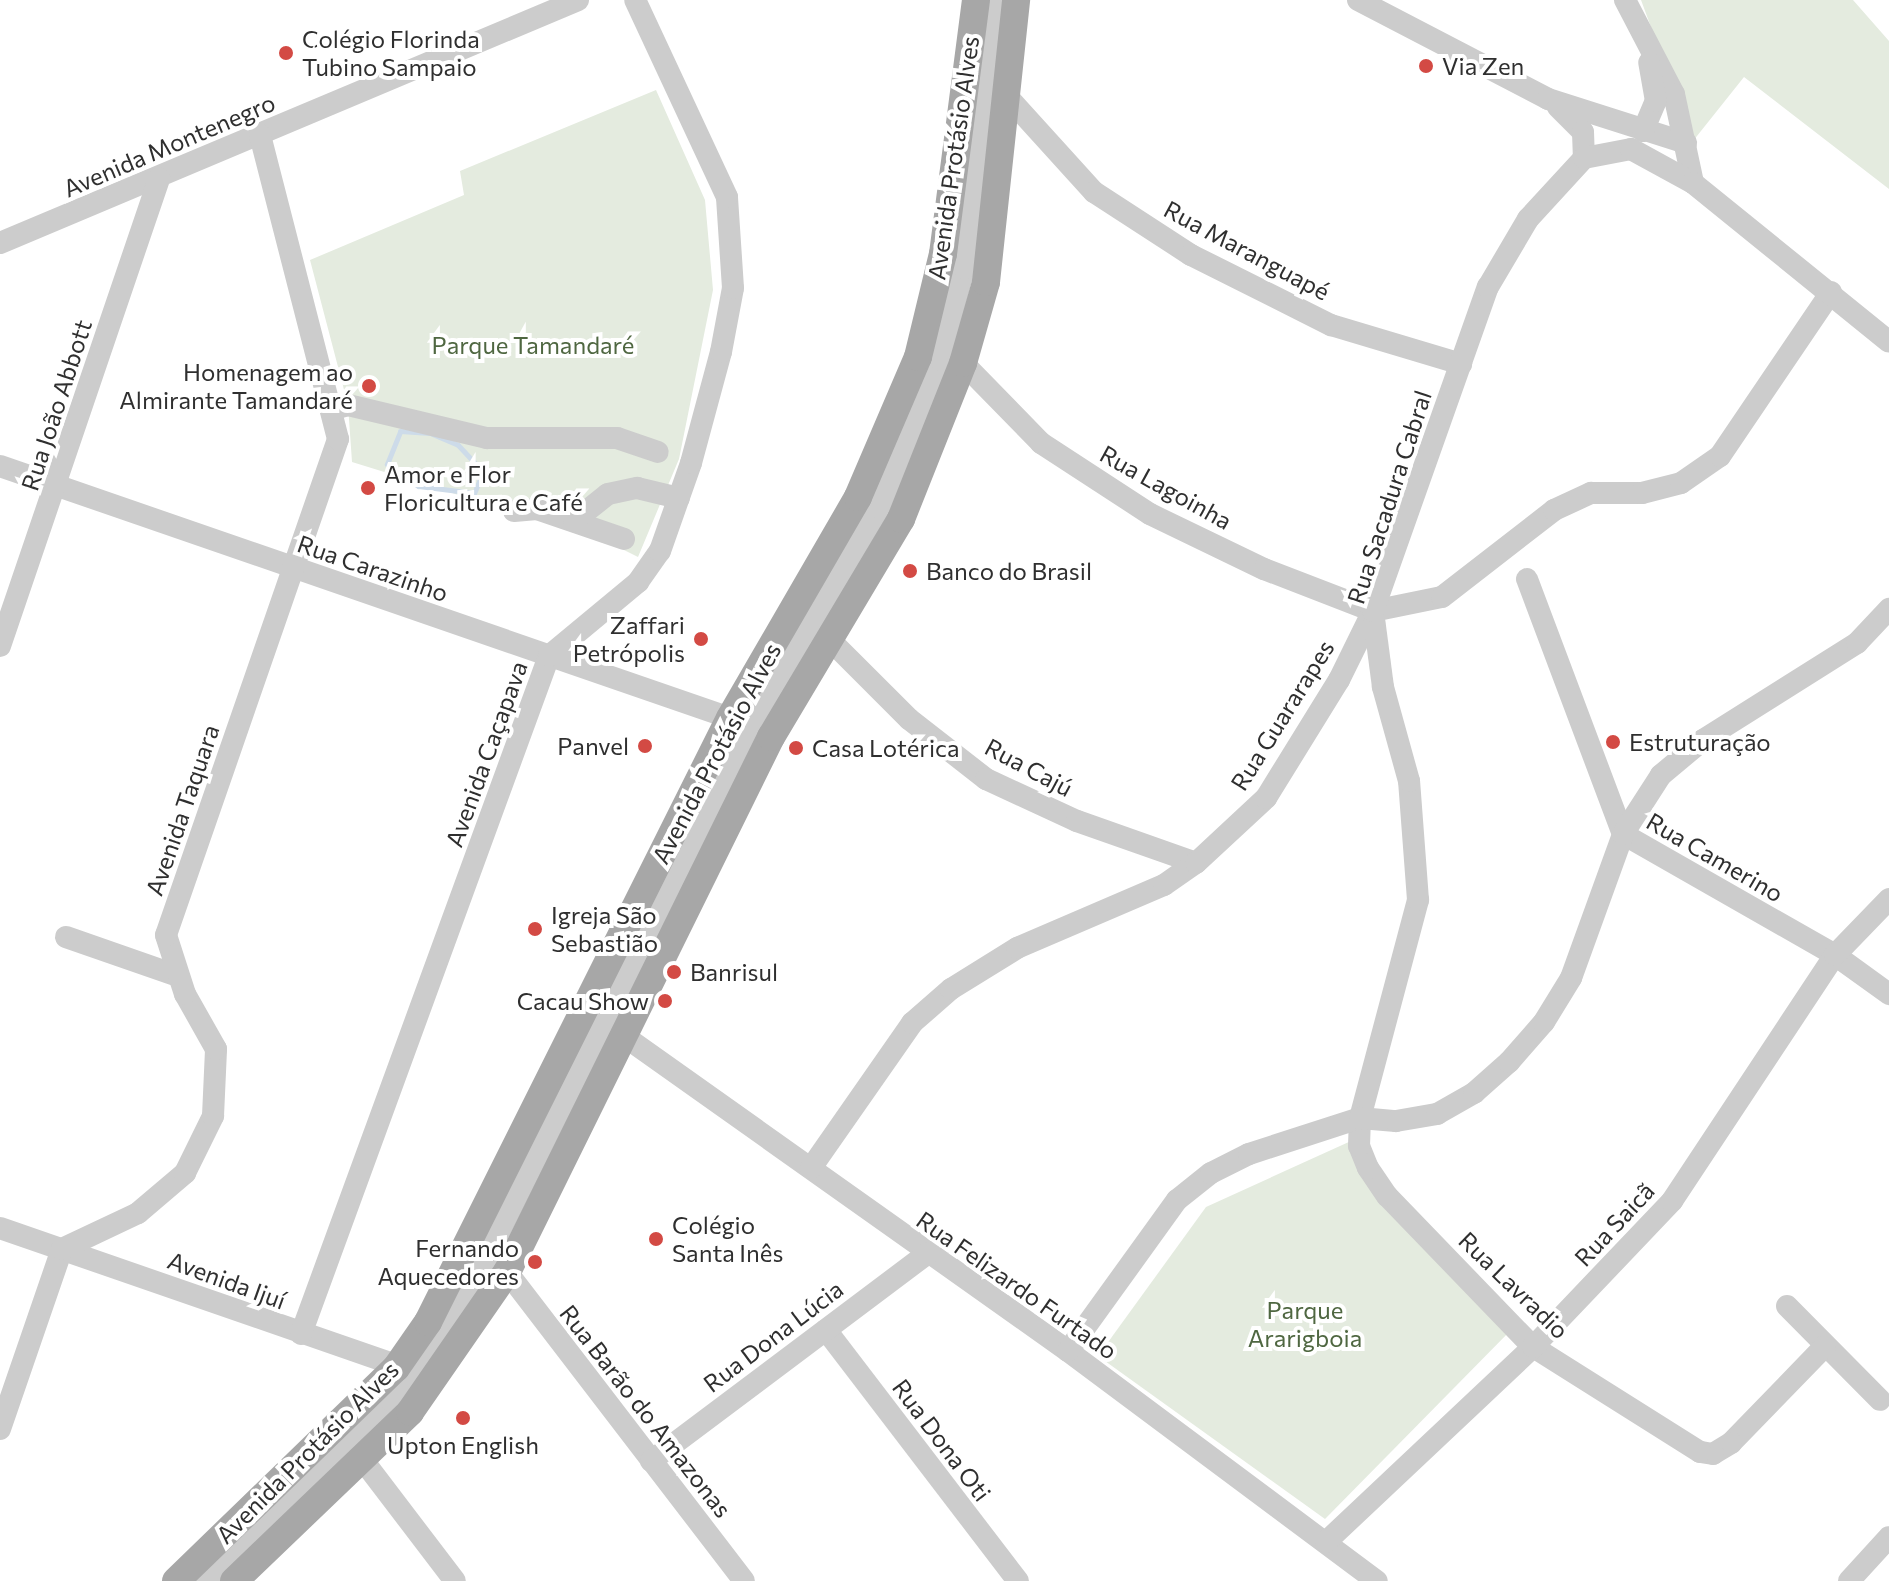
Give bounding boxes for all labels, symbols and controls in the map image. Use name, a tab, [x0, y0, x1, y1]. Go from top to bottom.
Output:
place label: Colégio Florinda Tubino Sampaio	[302, 25, 480, 81]
street label: Avenida Protásio Alves	[922, 34, 984, 282]
marker: Colégio Florinda Tubino Sampaio	[277, 44, 295, 62]
place label: Via Zen	[1442, 52, 1524, 80]
marker: Via Zen	[1417, 57, 1435, 75]
street label: Avenida Montenegro	[59, 87, 279, 203]
street label: Rua Maranguapé	[1159, 194, 1335, 306]
street label: Rua João Abbott	[15, 316, 97, 494]
park label: Parque Tamandaré	[432, 331, 634, 359]
place label: Homenagem ao Almirante Tamandaré	[119, 358, 353, 414]
marker: Homenagem ao Almirante Tamandaré	[360, 377, 378, 395]
street label: Rua Sacadura Cabral	[1341, 387, 1437, 607]
street label: Rua Lagoinha	[1095, 439, 1237, 535]
place label: Amor e Flor Floricultura e Café	[384, 460, 583, 516]
marker: Amor e Flor Floricultura e Café	[359, 479, 377, 497]
street label: Rua Carazinho	[294, 529, 452, 607]
place label: Banco do Brasil	[926, 557, 1092, 585]
marker: Banco do Brasil	[901, 562, 919, 580]
place label: Zaffari Petrópolis	[573, 611, 685, 667]
marker: Zaffari Petrópolis	[692, 630, 710, 648]
street label: Rua Guararapes	[1224, 635, 1340, 795]
street label: Avenida Protásio Alves	[646, 638, 786, 868]
street label: Avenida Caçapava	[439, 657, 533, 851]
street label: Avenida Taquara	[139, 721, 225, 899]
place label: Estruturação	[1629, 728, 1771, 756]
place label: Panvel	[557, 732, 629, 760]
street label: Rua Cajú	[980, 732, 1078, 802]
marker: Estruturação	[1604, 733, 1622, 751]
place label: Casa Lotérica	[812, 734, 959, 762]
marker: Panvel	[636, 737, 654, 755]
marker: Casa Lotérica	[787, 739, 805, 757]
street label: Rua Camerino	[1642, 806, 1788, 908]
place label: Igreja São Sebastião	[551, 901, 658, 957]
marker: Igreja São Sebastião	[526, 920, 544, 938]
place label: Banrisul	[690, 958, 778, 986]
marker: Banrisul	[665, 963, 683, 981]
place label: Cacau Show	[517, 987, 649, 1015]
marker: Cacau Show	[656, 992, 674, 1010]
street label: Rua Saicã	[1568, 1176, 1660, 1272]
street label: Rua Felizardo Furtado	[911, 1205, 1123, 1365]
place label: Colégio Santa Inês	[672, 1211, 783, 1267]
street label: Rua Lavradio	[1453, 1226, 1575, 1344]
marker: Colégio Santa Inês	[647, 1230, 665, 1248]
place label: Fernando Aquecedores	[377, 1234, 519, 1290]
street label: Avenida Ijuí	[164, 1245, 290, 1315]
marker: Fernando Aquecedores	[526, 1253, 544, 1271]
street label: Rua Dona Lúcia	[698, 1274, 848, 1398]
park label: Parque Ararigboia	[1248, 1296, 1362, 1352]
street label: Rua Barão do Amazonas	[554, 1299, 738, 1523]
street label: Avenida Protásio Alves	[210, 1355, 404, 1549]
street label: Rua Dona Oti	[887, 1373, 997, 1507]
marker: Upton English	[454, 1409, 472, 1427]
place label: Upton English	[387, 1431, 539, 1459]

